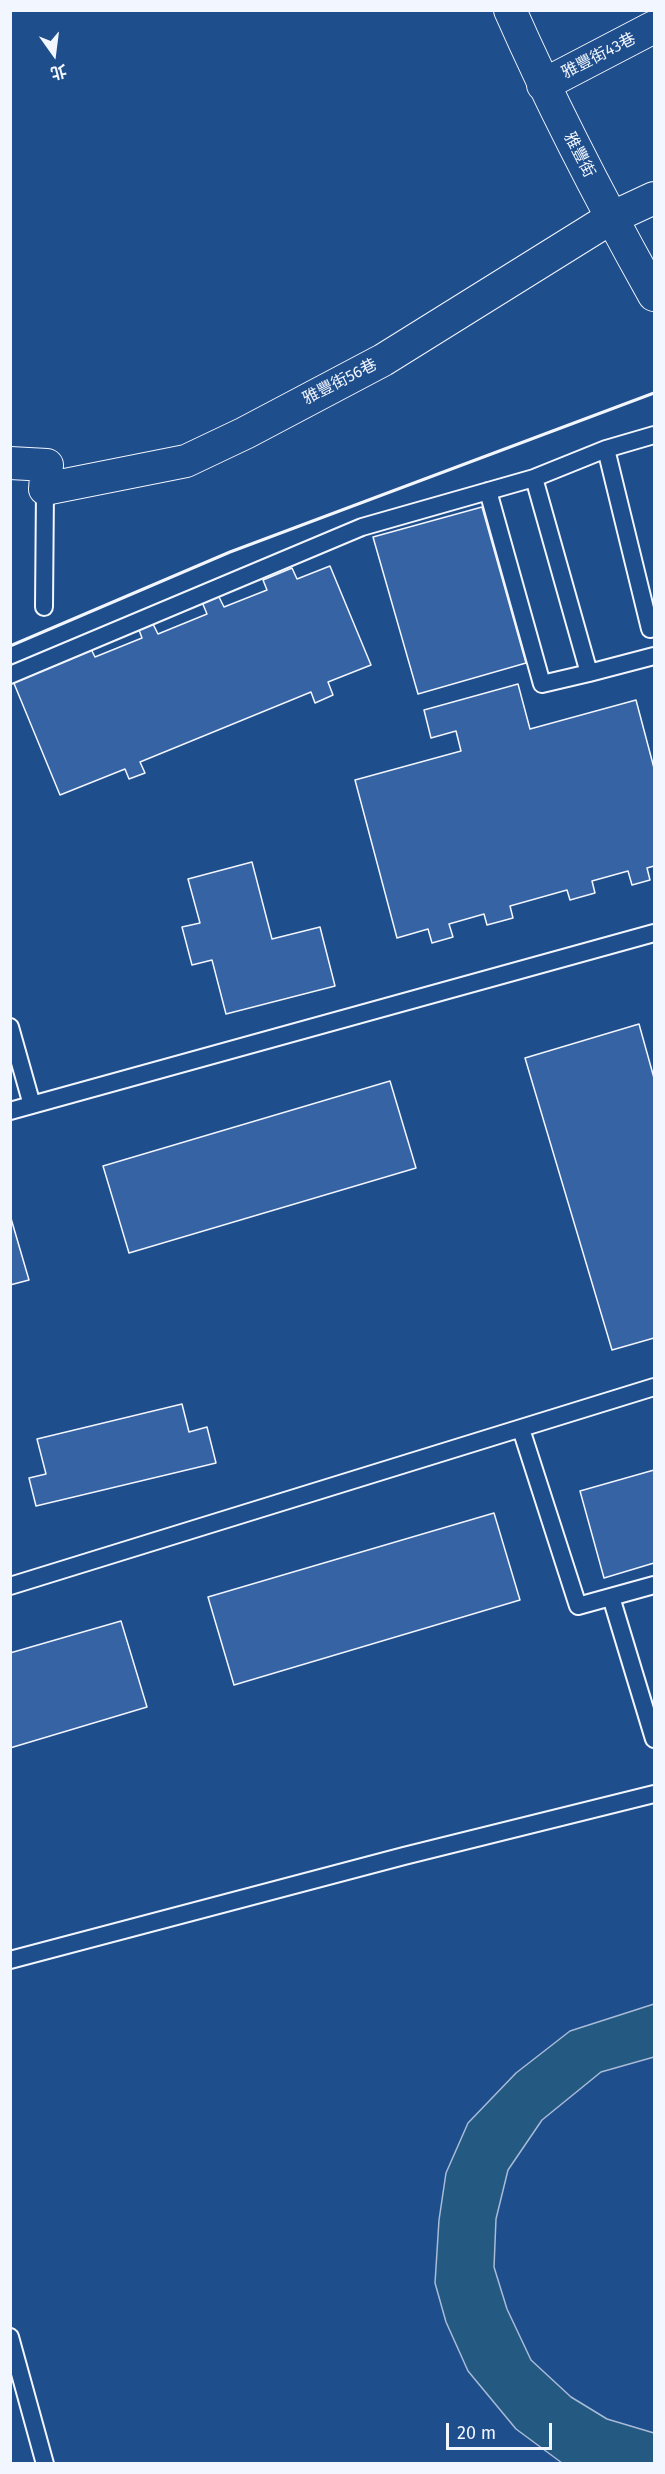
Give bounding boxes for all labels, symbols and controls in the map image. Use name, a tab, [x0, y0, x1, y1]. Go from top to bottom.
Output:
north arrow	[24, 24, 84, 84]
street label: 雅豐街43巷	[559, 29, 639, 83]
text: 北	[48, 61, 69, 83]
street label: 雅豐街	[560, 129, 598, 181]
street label: 雅豐街56巷	[300, 355, 380, 409]
scale bar	[449, 2411, 556, 2449]
text: 20 m	[457, 2422, 496, 2444]

